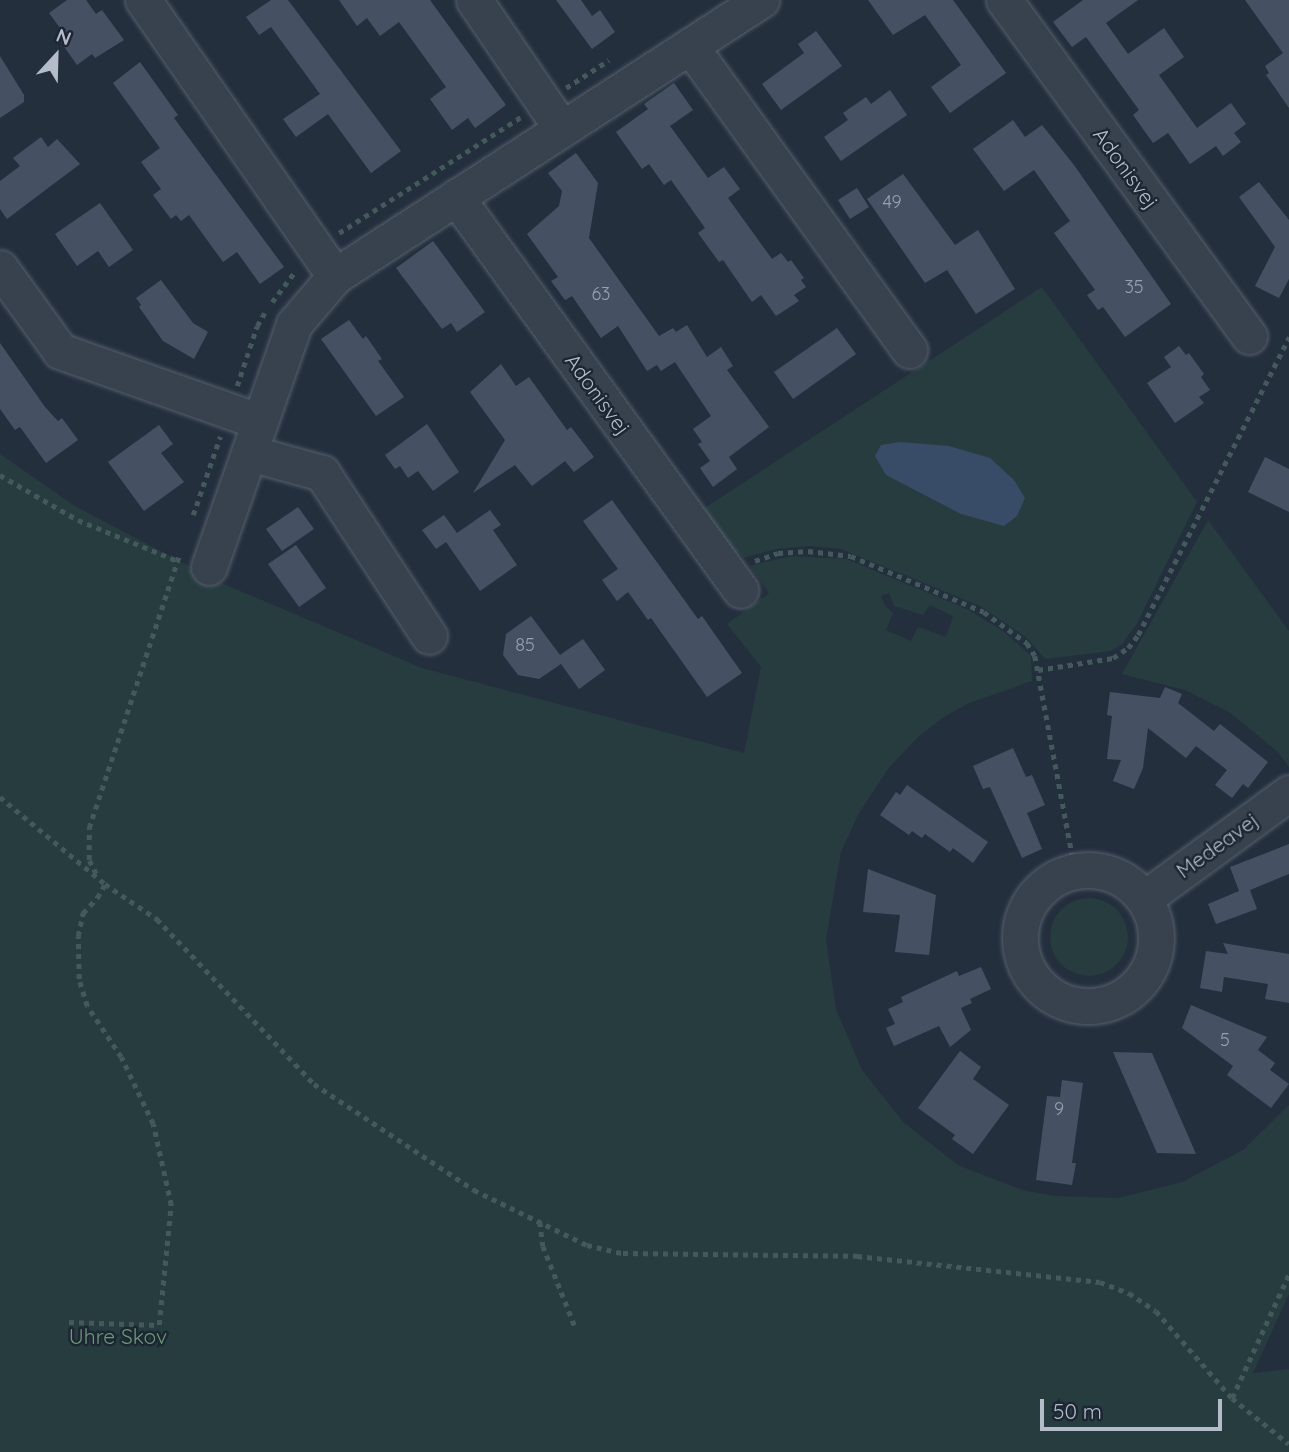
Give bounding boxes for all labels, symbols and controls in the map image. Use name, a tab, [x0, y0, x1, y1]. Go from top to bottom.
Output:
north arrow	[21, 21, 91, 91]
text: N	[53, 23, 75, 50]
street label: Adonisvej	[1088, 123, 1164, 213]
house number: 49	[882, 191, 902, 213]
house number: 35	[1124, 276, 1144, 298]
house number: 63	[591, 283, 611, 305]
street label: Adonisvej	[560, 349, 636, 439]
house number: 85	[515, 634, 535, 656]
street label: Medeavej	[1171, 807, 1263, 883]
house number: 5	[1220, 1029, 1230, 1051]
house number: 9	[1054, 1098, 1064, 1120]
park label: Uhre Skov	[69, 1323, 167, 1349]
scale bar	[1044, 1386, 1226, 1430]
text: 50 m	[1053, 1398, 1102, 1424]

